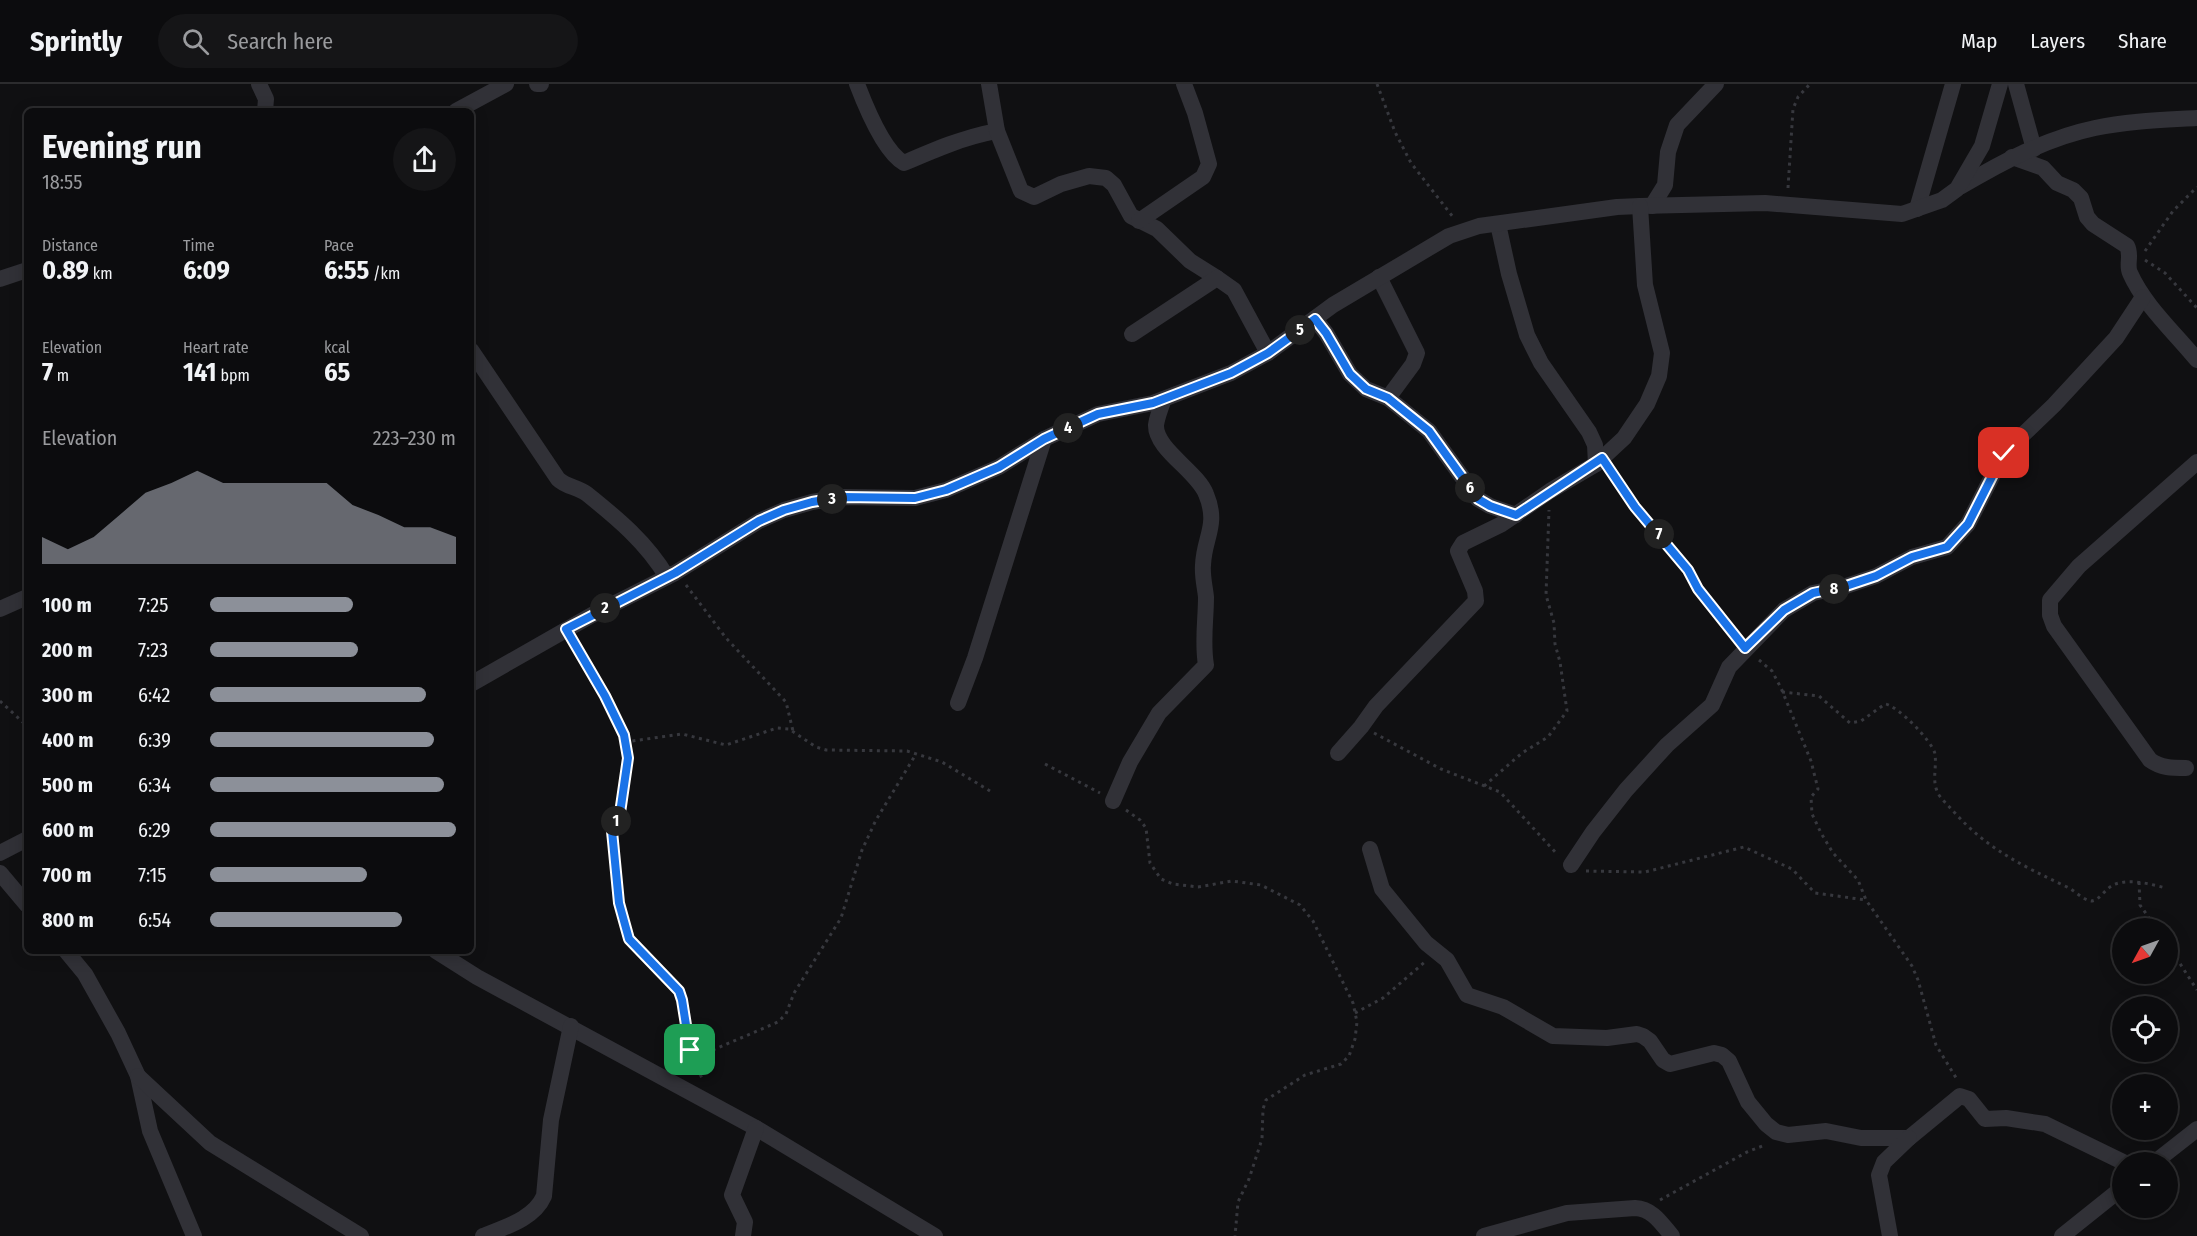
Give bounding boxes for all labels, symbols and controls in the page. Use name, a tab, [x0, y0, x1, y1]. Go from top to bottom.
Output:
search box	[158, 14, 578, 68]
text: Sprintly	[30, 25, 122, 58]
icon: search	[179, 25, 212, 58]
text: Search here	[227, 28, 333, 55]
text: Map	[1961, 28, 1997, 54]
text: Layers	[2030, 28, 2085, 54]
text: Share	[2118, 28, 2167, 54]
text: Evening run	[42, 127, 202, 167]
button: share	[393, 128, 456, 191]
text: 18:55	[42, 170, 82, 194]
text: Distance	[42, 236, 98, 255]
text: Time	[183, 236, 215, 255]
text: Pace	[324, 236, 354, 255]
text: 0.89	[42, 255, 89, 286]
text: 6:09	[183, 255, 230, 286]
text: 6:55	[324, 255, 369, 286]
text: km	[89, 264, 113, 283]
text: /km	[369, 264, 400, 283]
pin: 5	[1285, 315, 1315, 345]
text: 5	[1296, 320, 1304, 339]
text: Elevation	[42, 338, 102, 357]
text: Heart rate	[183, 338, 249, 357]
text: kcal	[324, 338, 350, 357]
text: 7	[42, 357, 53, 388]
text: 141	[183, 357, 217, 388]
text: 65	[324, 357, 350, 388]
text: m	[53, 366, 69, 385]
text: bpm	[217, 366, 250, 385]
pin: 4	[1053, 413, 1083, 443]
text: 4	[1064, 418, 1072, 437]
text: Elevation	[42, 426, 117, 450]
text: 223–230 m	[373, 426, 456, 450]
pin	[1978, 427, 2029, 478]
icon: check	[1987, 436, 2020, 469]
pin: 6	[1455, 473, 1485, 503]
text: 6	[1466, 478, 1474, 497]
pin: 3	[817, 484, 847, 514]
text: 3	[828, 489, 836, 508]
pin: 7	[1644, 519, 1674, 549]
text: 7	[1656, 524, 1662, 543]
pin: 8	[1819, 574, 1849, 604]
text: 8	[1830, 579, 1838, 598]
text: 100 m	[42, 593, 92, 617]
text: 7:25	[138, 593, 168, 617]
pin: 2	[590, 593, 620, 623]
text: 2	[601, 598, 609, 617]
text: 200 m	[42, 638, 93, 662]
text: 7:23	[138, 638, 168, 662]
text: 300 m	[42, 683, 93, 707]
text: 6:42	[138, 683, 170, 707]
text: 400 m	[42, 728, 94, 752]
text: 6:39	[138, 728, 171, 752]
text: 500 m	[42, 773, 93, 797]
text: 6:34	[138, 773, 171, 797]
pin: 1	[601, 806, 631, 836]
text: 1	[613, 811, 619, 830]
text: 600 m	[42, 818, 94, 842]
text: 6:29	[138, 818, 171, 842]
text: 700 m	[42, 863, 92, 887]
text: 7:15	[138, 863, 167, 887]
text: 800 m	[42, 908, 94, 932]
text: 6:54	[138, 908, 171, 932]
north arrow	[2112, 918, 2178, 984]
map controls	[2112, 918, 2178, 1218]
button: locate	[2112, 996, 2178, 1062]
pin	[664, 1024, 715, 1075]
icon: arrive	[673, 1033, 706, 1066]
button: +	[2112, 1074, 2178, 1140]
button: −	[2112, 1152, 2178, 1218]

